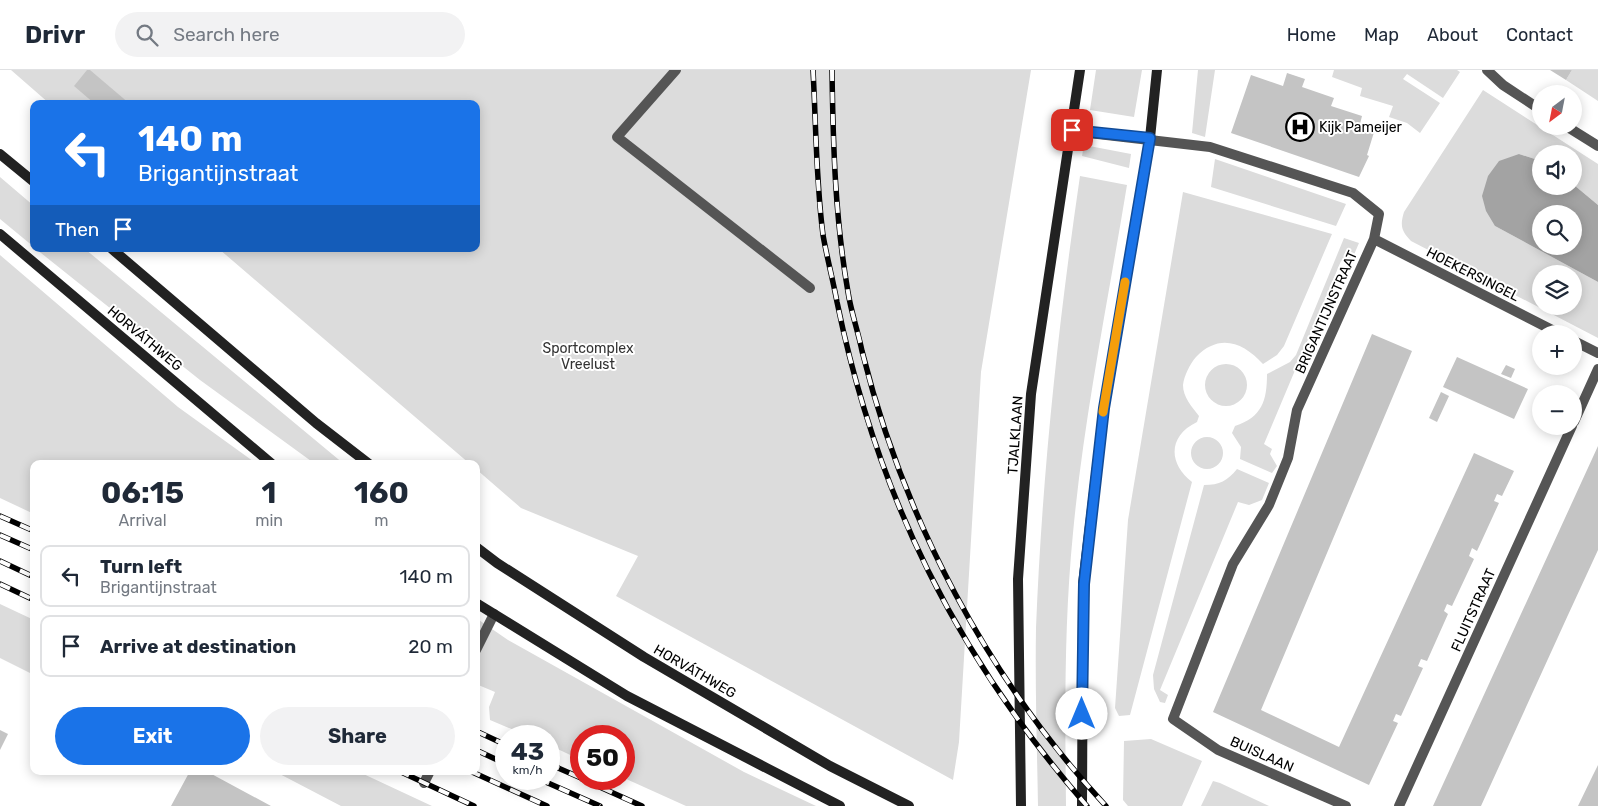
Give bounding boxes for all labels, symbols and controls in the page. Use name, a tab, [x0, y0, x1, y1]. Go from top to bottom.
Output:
search box	[115, 12, 465, 57]
text: Drivr	[25, 21, 85, 49]
icon: search	[133, 21, 161, 49]
text: Search here	[173, 23, 280, 46]
text: Home	[1287, 24, 1336, 46]
text: Map	[1364, 24, 1399, 46]
text: About	[1427, 24, 1478, 46]
text: Contact	[1506, 24, 1573, 46]
north arrow	[1532, 85, 1582, 135]
map controls	[1532, 85, 1582, 435]
pin	[1051, 109, 1093, 151]
hospital icon: Kijk Pameijer	[1285, 112, 1315, 142]
icon: arrive	[1058, 116, 1086, 144]
text: 140 m	[138, 118, 243, 160]
place label: Kijk Pameijer	[1319, 119, 1403, 136]
icon: left	[55, 120, 120, 185]
button: sound	[1532, 145, 1582, 195]
text: Brigantijnstraat	[138, 160, 298, 187]
button: search	[1532, 205, 1582, 255]
icon: arrive	[109, 215, 137, 243]
text: Then	[55, 218, 99, 241]
street label: HOEKERSINGEL	[1423, 244, 1522, 305]
street label: BRIGANTIJNSTRAAT	[1292, 248, 1361, 376]
button: layers	[1532, 265, 1582, 315]
street label: HORVÁTHWEG	[104, 301, 186, 375]
button: +	[1532, 325, 1582, 375]
park label: Sportcomplex Vreelust	[542, 340, 634, 373]
button: −	[1532, 385, 1582, 435]
street label: TJALKLAAN	[1004, 395, 1027, 475]
text: 06:15	[101, 475, 184, 511]
text: 1	[262, 475, 277, 511]
text: 160	[354, 475, 409, 511]
text: Arrival	[119, 511, 167, 530]
text: min	[255, 511, 283, 530]
text: m	[374, 511, 389, 530]
text: Turn left	[100, 555, 182, 578]
icon: left	[57, 562, 85, 590]
text: 140 m	[399, 565, 453, 588]
street label: FLUITSTRAAT	[1448, 566, 1499, 654]
text: Brigantijnstraat	[100, 578, 217, 597]
icon: arrive	[57, 632, 85, 660]
text: Arrive at destination	[100, 635, 296, 658]
text: 20 m	[408, 635, 453, 658]
street label: HORVÁTHWEG	[650, 640, 740, 702]
position arrow	[1055, 687, 1107, 739]
button: Exit	[55, 707, 250, 765]
button: Share	[260, 707, 455, 765]
speed limit sign: 50	[570, 725, 635, 790]
street label: BUISLAAN	[1227, 733, 1296, 776]
text: 43	[511, 737, 544, 766]
text: km/h	[513, 763, 542, 777]

